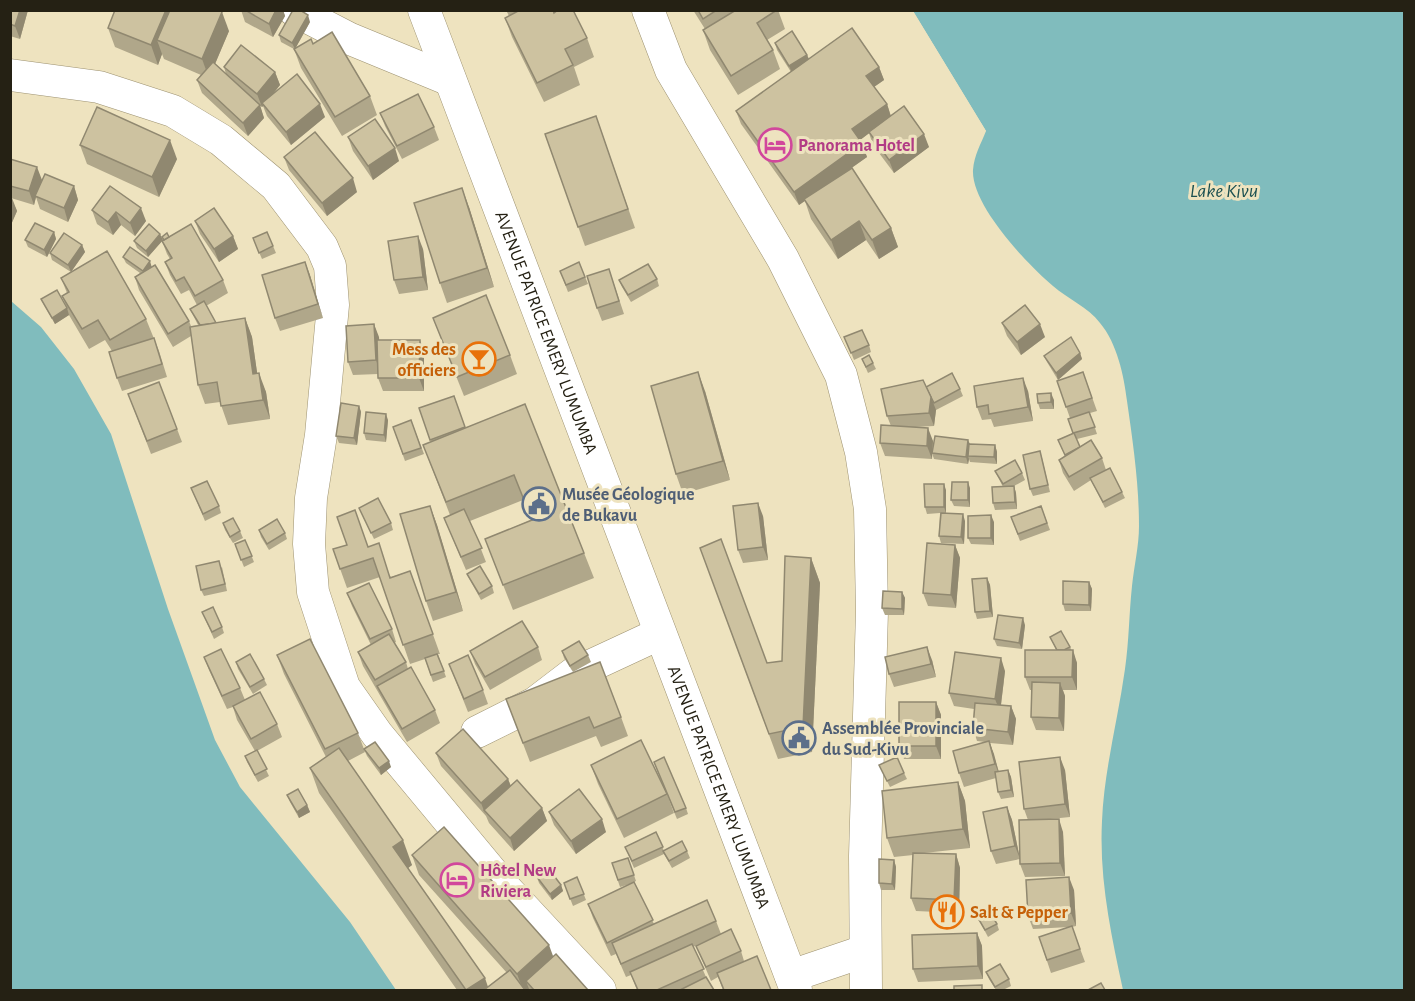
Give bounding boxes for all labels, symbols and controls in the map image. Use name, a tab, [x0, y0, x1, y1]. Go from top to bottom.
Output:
hotel icon: Panorama Hotel	[757, 127, 793, 163]
place label: Panorama Hotel	[798, 137, 915, 155]
water label: Lake Kivu	[1190, 181, 1258, 201]
street label: AVENUE PATRICE EMERY LUMUMBA	[491, 209, 600, 457]
place label: Mess des officiers	[392, 341, 456, 380]
bar icon: Mess des officiers	[461, 341, 497, 377]
public building icon: Musée Géologique de Bukavu	[521, 486, 557, 522]
place label: Musée Géologique de Bukavu	[562, 486, 695, 525]
street label: AVENUE PATRICE EMERY LUMUMBA	[664, 663, 772, 912]
public building icon: Assemblée Provinciale du Sud-Kivu	[781, 720, 817, 756]
place label: Assemblée Provinciale du Sud-Kivu	[822, 720, 984, 759]
hotel icon: Hôtel New Riviera	[439, 862, 475, 898]
place label: Hôtel New Riviera	[480, 862, 557, 901]
restaurant icon: Salt & Pepper	[929, 894, 965, 930]
place label: Salt & Pepper	[970, 904, 1068, 922]

